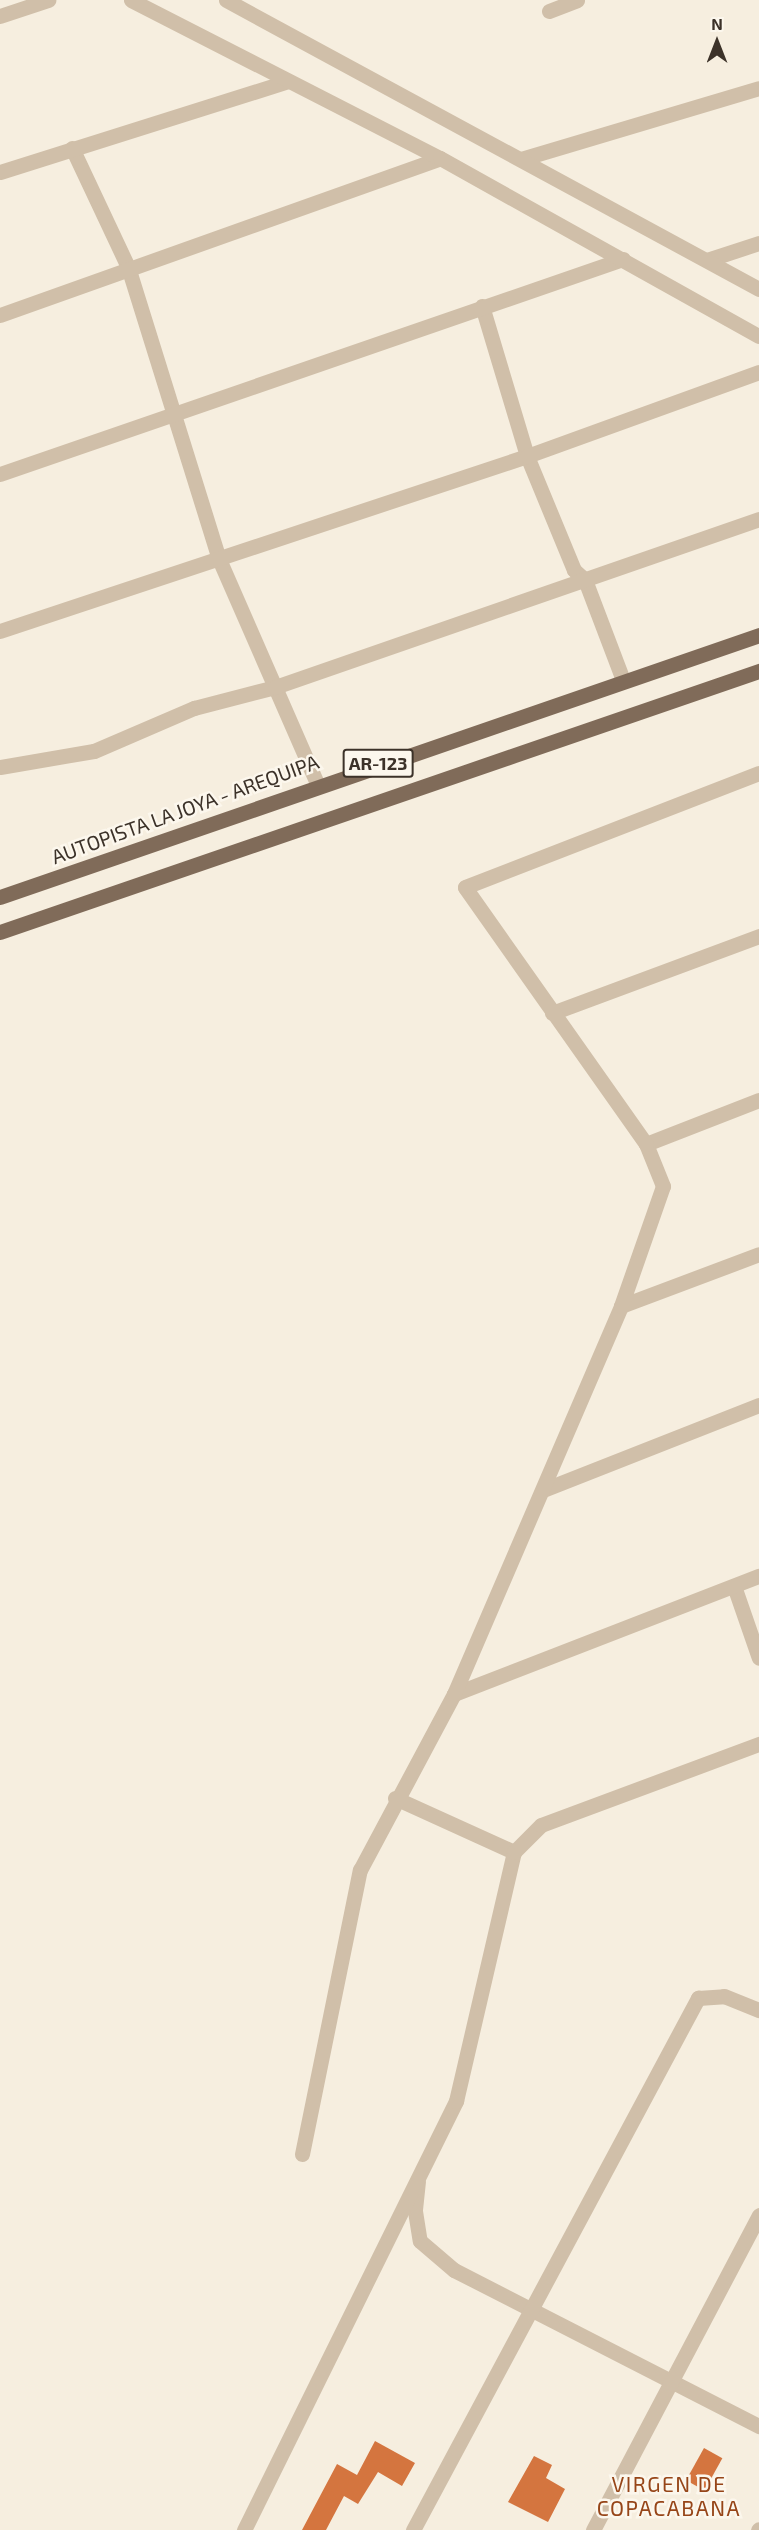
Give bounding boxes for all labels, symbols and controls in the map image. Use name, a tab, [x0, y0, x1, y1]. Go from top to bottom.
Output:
north arrow	[687, 12, 747, 72]
text: N	[711, 14, 723, 33]
road number: AR-123	[342, 748, 414, 778]
street label: AUTOPISTA LA JOYA - AREQUIPA	[47, 749, 323, 869]
district label: VIRGEN DE COPACABANA	[597, 2471, 741, 2521]

